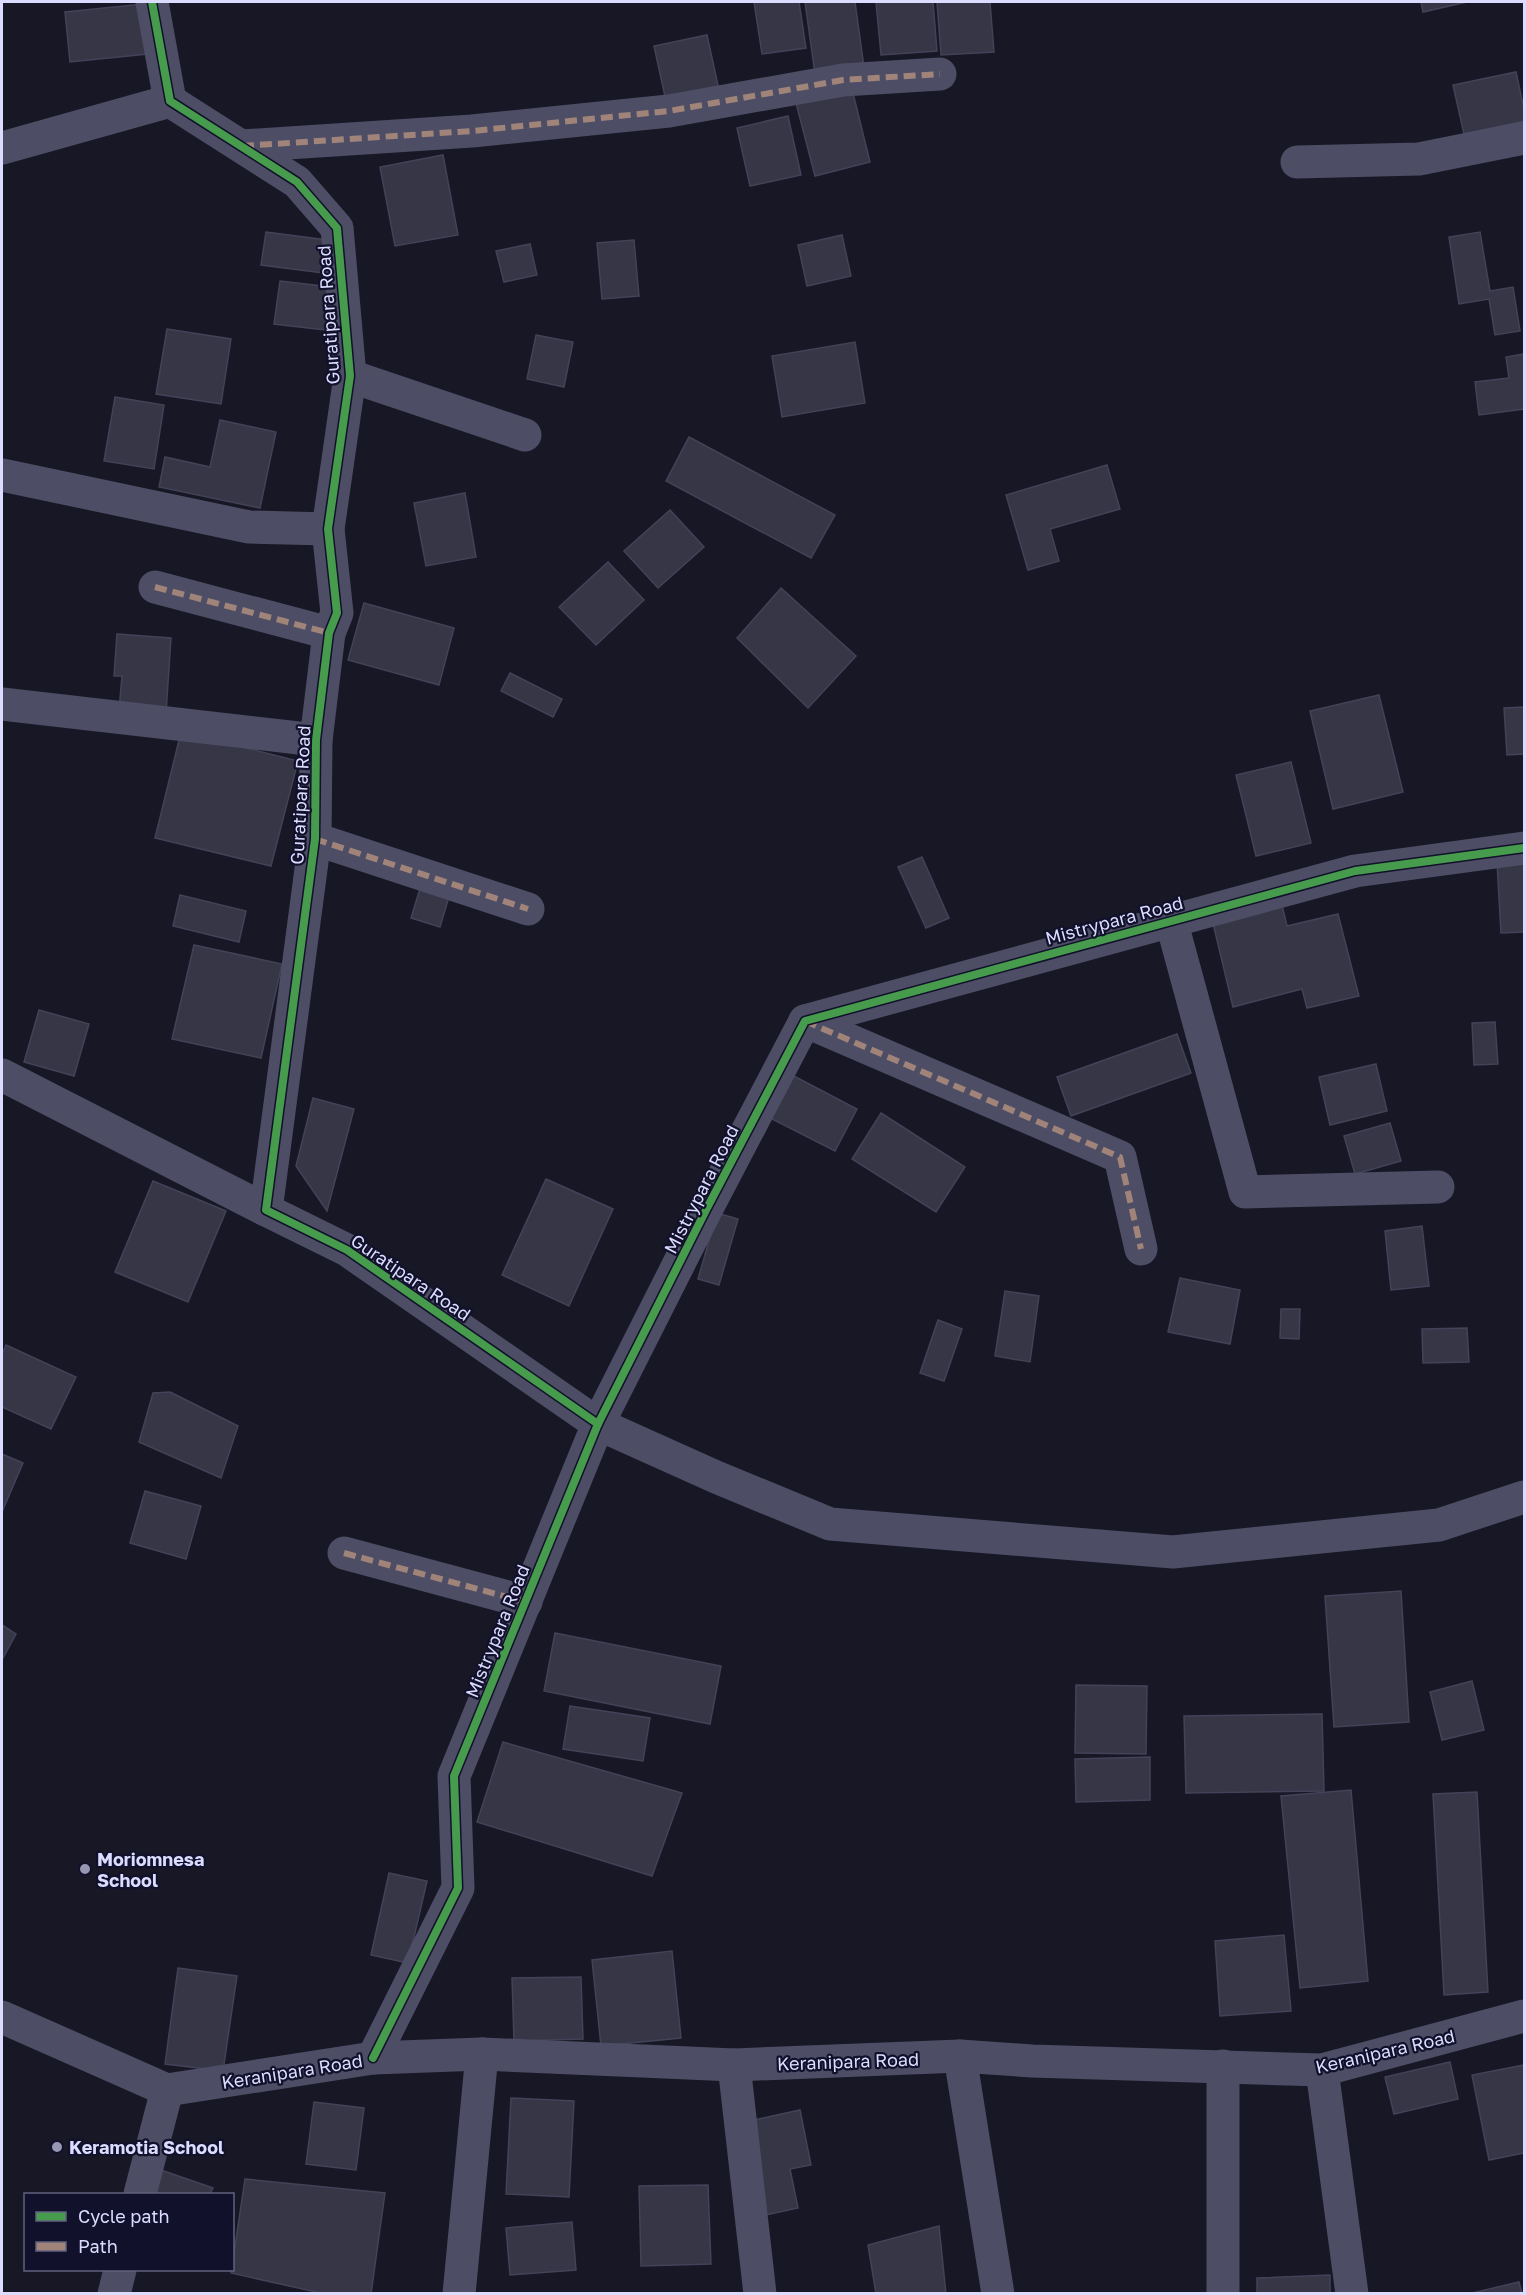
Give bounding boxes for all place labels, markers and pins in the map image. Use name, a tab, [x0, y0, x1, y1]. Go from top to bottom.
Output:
place label: Moriomnesa School	[97, 1848, 204, 1891]
marker: Moriomnesa School	[78, 1862, 92, 1876]
place label: Keramotia School	[69, 2136, 224, 2158]
marker: Keramotia School	[50, 2140, 64, 2154]

